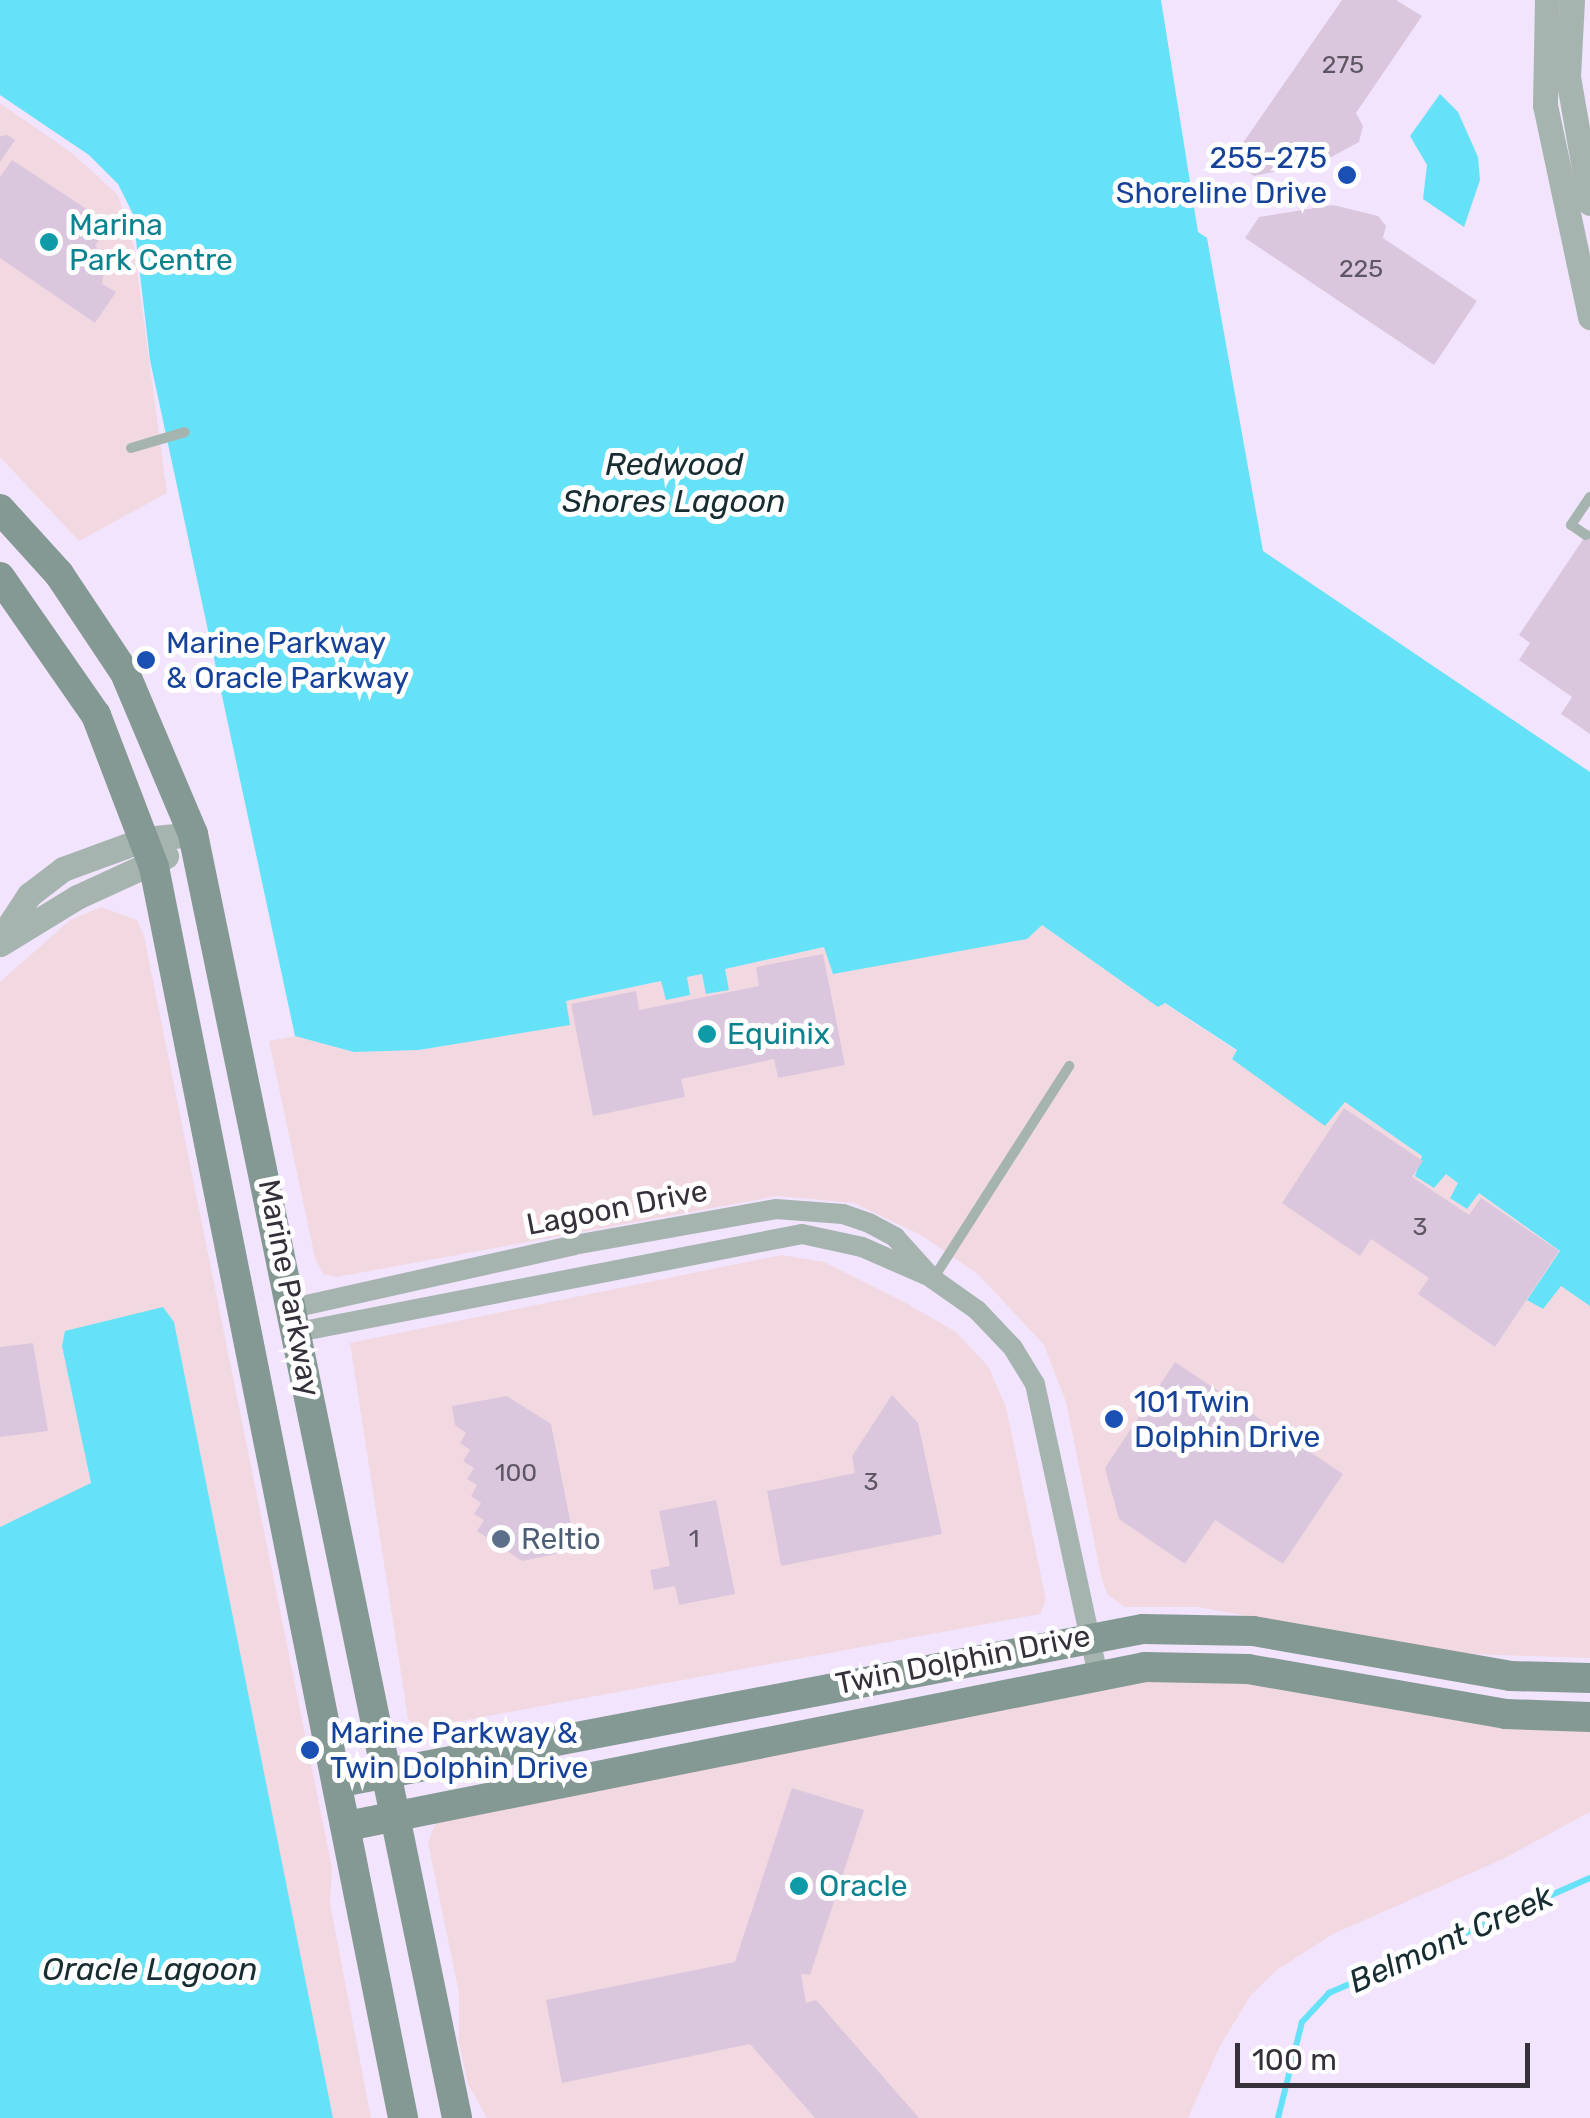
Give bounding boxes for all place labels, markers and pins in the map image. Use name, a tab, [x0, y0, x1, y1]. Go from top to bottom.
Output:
place label: 255-275 Shoreline Drive	[1116, 140, 1327, 210]
marker: 255-275 Shoreline Drive	[1336, 164, 1358, 186]
place label: Marina Park Centre	[69, 207, 233, 278]
marker: Marina Park Centre	[38, 231, 60, 253]
place label: Marine Parkway & Oracle Parkway	[166, 625, 409, 696]
marker: Marine Parkway & Oracle Parkway	[135, 649, 157, 671]
place label: Equinix	[727, 1016, 830, 1052]
marker: Equinix	[696, 1023, 718, 1045]
place label: 101 Twin Dolphin Drive	[1134, 1384, 1320, 1454]
marker: 101 Twin Dolphin Drive	[1103, 1408, 1125, 1430]
place label: Reltio	[521, 1521, 601, 1557]
marker: Reltio	[490, 1528, 512, 1550]
place label: Marine Parkway & Twin Dolphin Drive	[330, 1715, 588, 1786]
marker: Marine Parkway & Twin Dolphin Drive	[299, 1739, 321, 1761]
place label: Oracle	[819, 1868, 908, 1904]
marker: Oracle	[788, 1875, 810, 1897]

